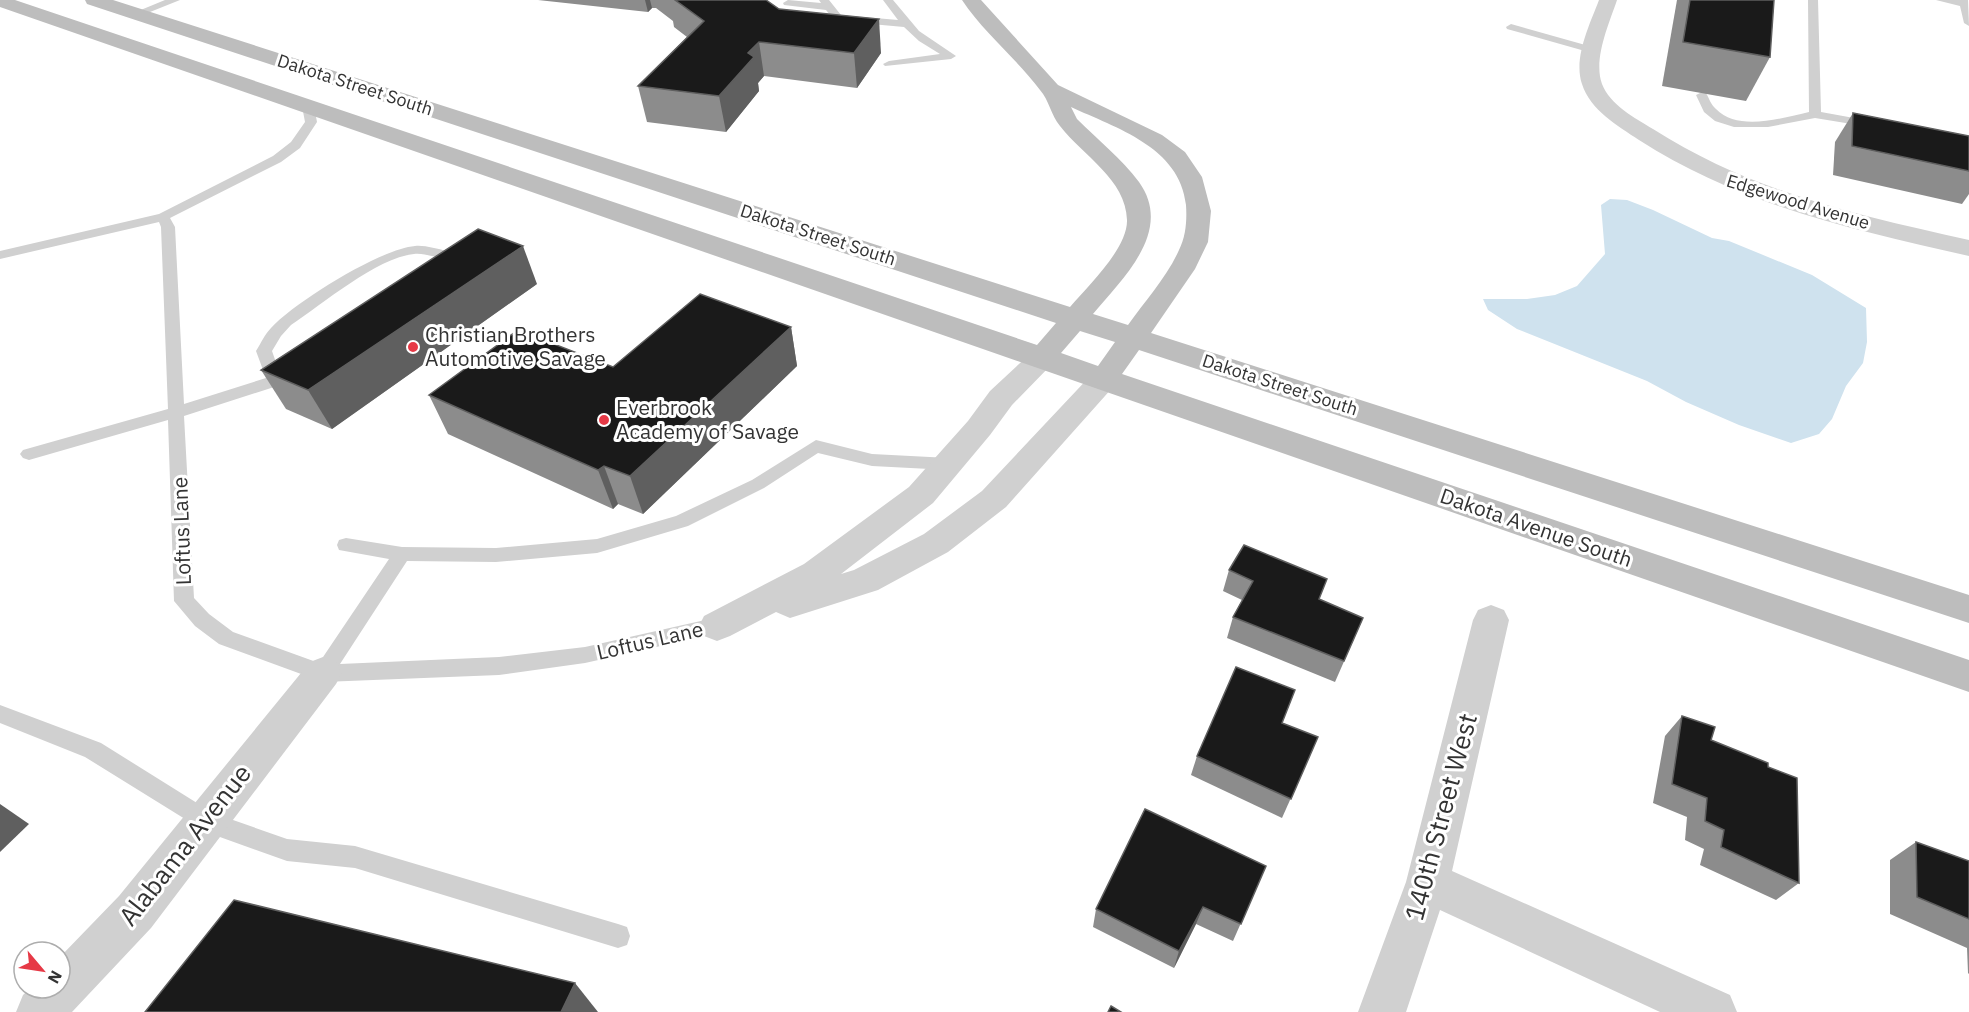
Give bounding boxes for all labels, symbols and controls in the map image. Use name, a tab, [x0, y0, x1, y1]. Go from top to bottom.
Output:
street label: Dakota Street South	[275, 49, 436, 121]
street label: Edgewood Avenue	[1724, 169, 1873, 234]
street label: Dakota Street South	[738, 199, 899, 271]
place label: Christian Brothers Automotive Savage	[425, 320, 606, 372]
marker: Christian Brothers Automotive Savage	[406, 340, 420, 354]
street label: Dakota Street South	[1200, 349, 1361, 421]
place label: Everbrook Academy of Savage	[616, 393, 799, 445]
marker: Everbrook Academy of Savage	[597, 413, 611, 427]
street label: Loftus Lane	[165, 476, 197, 586]
street label: Dakota Avenue South	[1436, 481, 1636, 573]
street label: Loftus Lane	[594, 614, 706, 666]
street label: 140th Street West	[1396, 709, 1484, 924]
street label: Alabama Avenue	[110, 757, 258, 932]
north arrow	[12, 940, 72, 1000]
text: N	[44, 967, 67, 987]

